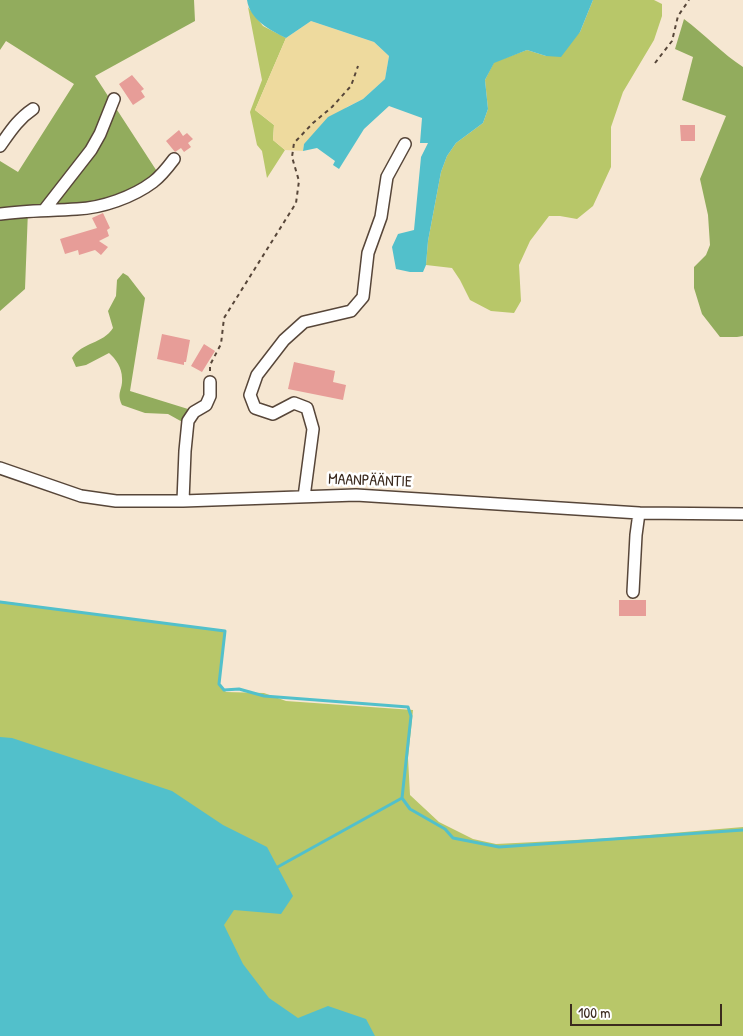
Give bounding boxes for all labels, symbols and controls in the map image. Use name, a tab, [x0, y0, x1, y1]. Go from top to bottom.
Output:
street label: MAANPÄÄNTIE	[328, 470, 412, 492]
scale bar	[573, 994, 726, 1026]
text: 100 m	[578, 1002, 611, 1023]

